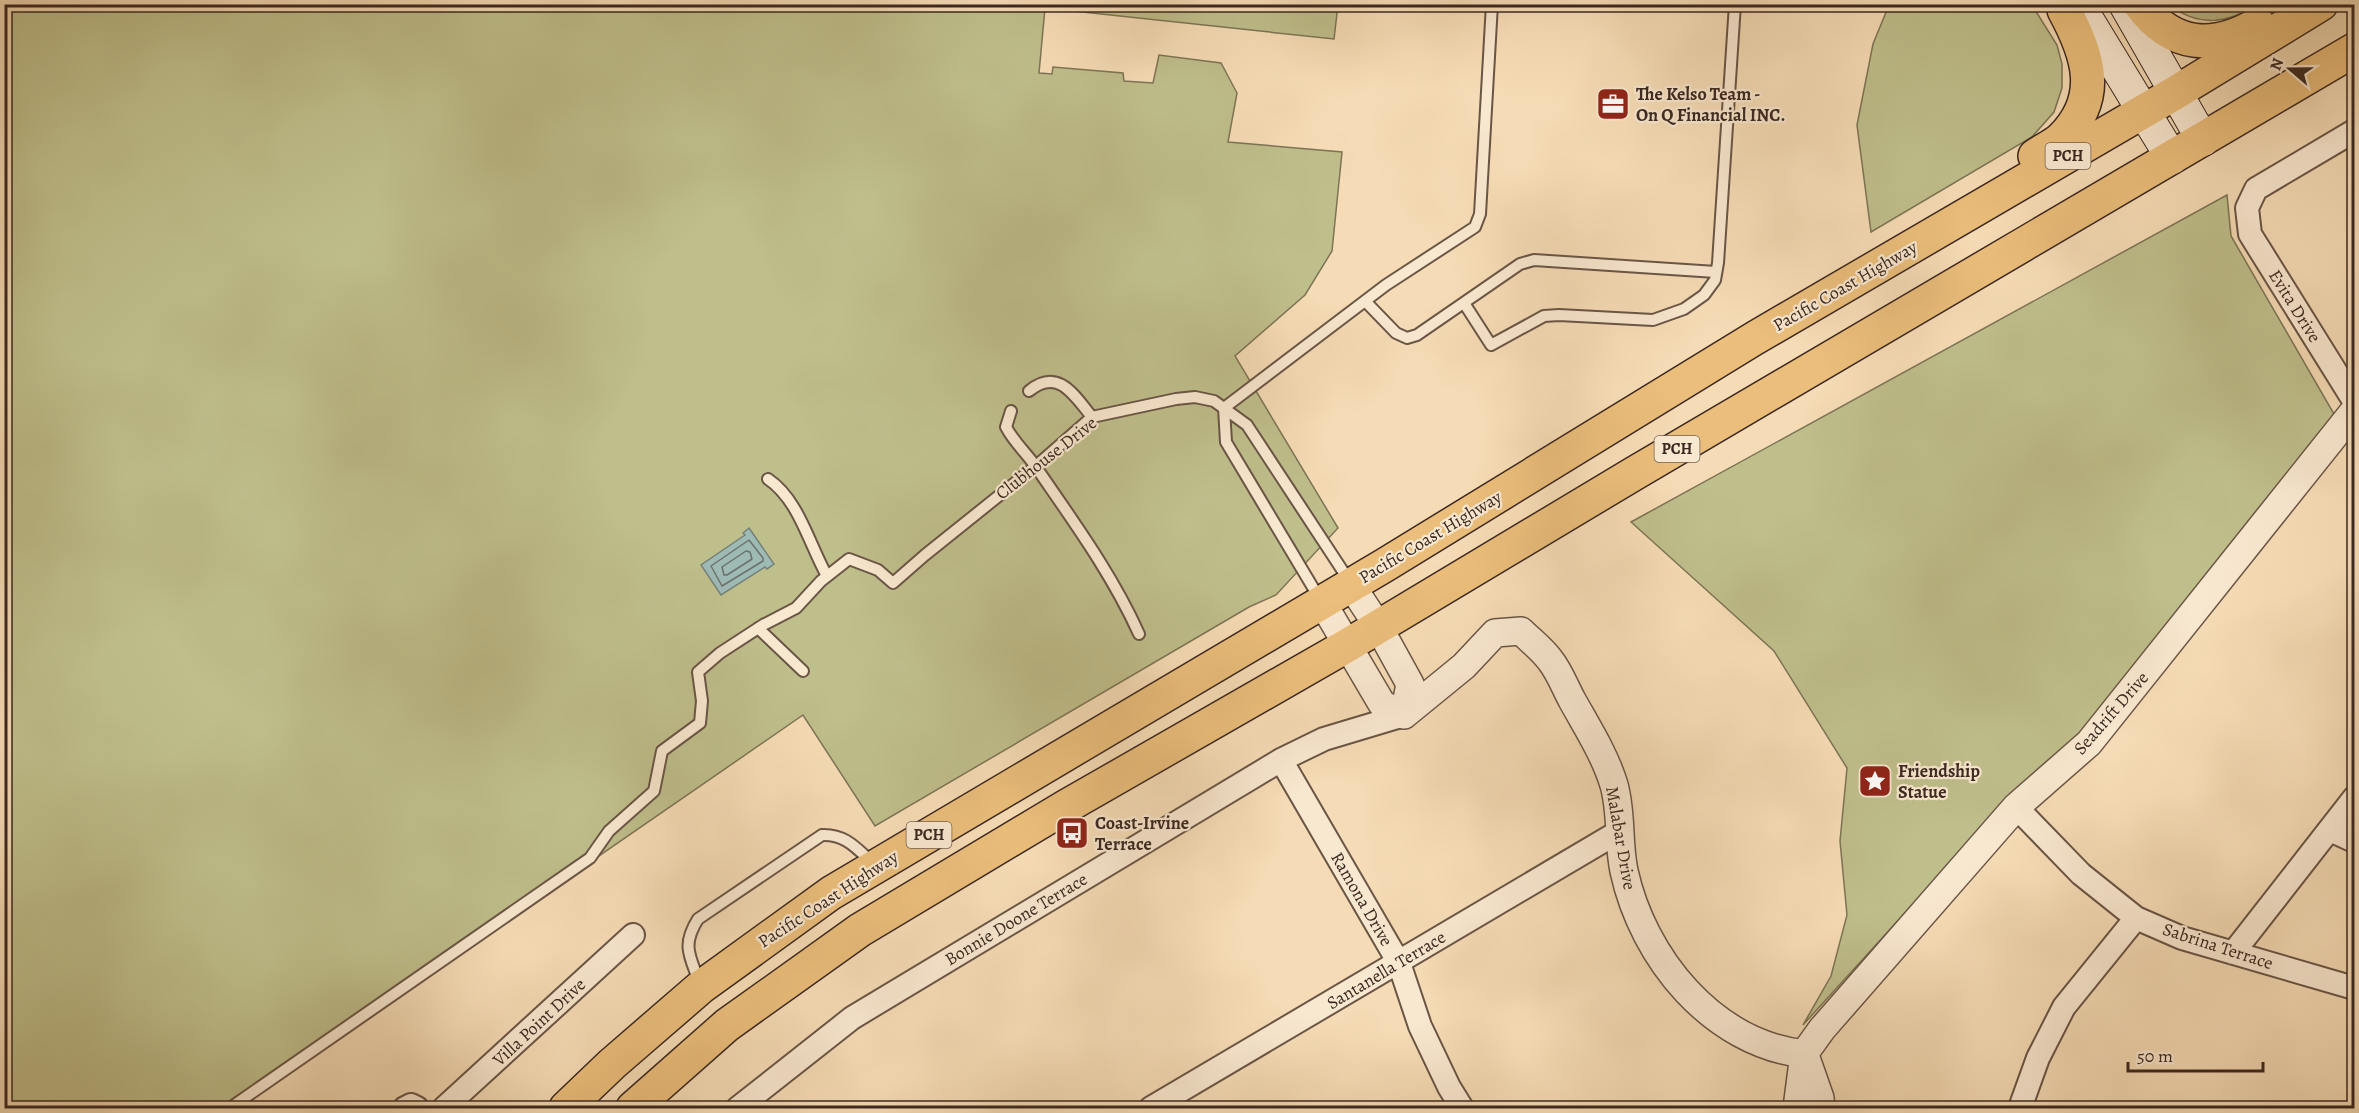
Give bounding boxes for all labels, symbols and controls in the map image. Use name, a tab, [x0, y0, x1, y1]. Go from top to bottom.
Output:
north arrow	[2260, 39, 2320, 99]
text: N	[2265, 55, 2289, 73]
place label: The Kelso Team - On Q Financial INC.	[1636, 82, 1785, 127]
office icon: The Kelso Team - On Q Financial INC.	[1595, 86, 1631, 122]
road number: PCH	[2046, 143, 2090, 169]
street label: Pacific Coast Highway	[1769, 234, 1922, 337]
street label: Evita Drive	[2263, 265, 2327, 347]
street label: Clubhouse Drive	[990, 411, 1102, 505]
road number: PCH	[1654, 436, 1700, 462]
street label: Pacific Coast Highway	[1354, 484, 1507, 589]
street label: Seadrift Drive	[2068, 666, 2154, 760]
place label: Friendship Statue	[1898, 759, 1980, 804]
place icon: Friendship Statue	[1857, 763, 1893, 799]
street label: Malabar Drive	[1600, 784, 1642, 892]
place label: Coast-Irvine Terrace	[1095, 811, 1189, 856]
bus stop icon: Coast-Irvine Terrace	[1054, 815, 1090, 851]
road number: PCH	[906, 822, 952, 848]
street label: Pacific Coast Highway	[753, 844, 904, 953]
street label: Ramona Drive	[1325, 847, 1399, 951]
street label: Bonnie Doone Terrace	[940, 867, 1092, 971]
street label: Sabrina Terrace	[2160, 917, 2276, 975]
street label: Santanella Terrace	[1322, 925, 1450, 1015]
street label: Villa Point Drive	[487, 973, 591, 1072]
scale bar	[2128, 1035, 2263, 1073]
text: 50 m	[2137, 1044, 2173, 1068]

